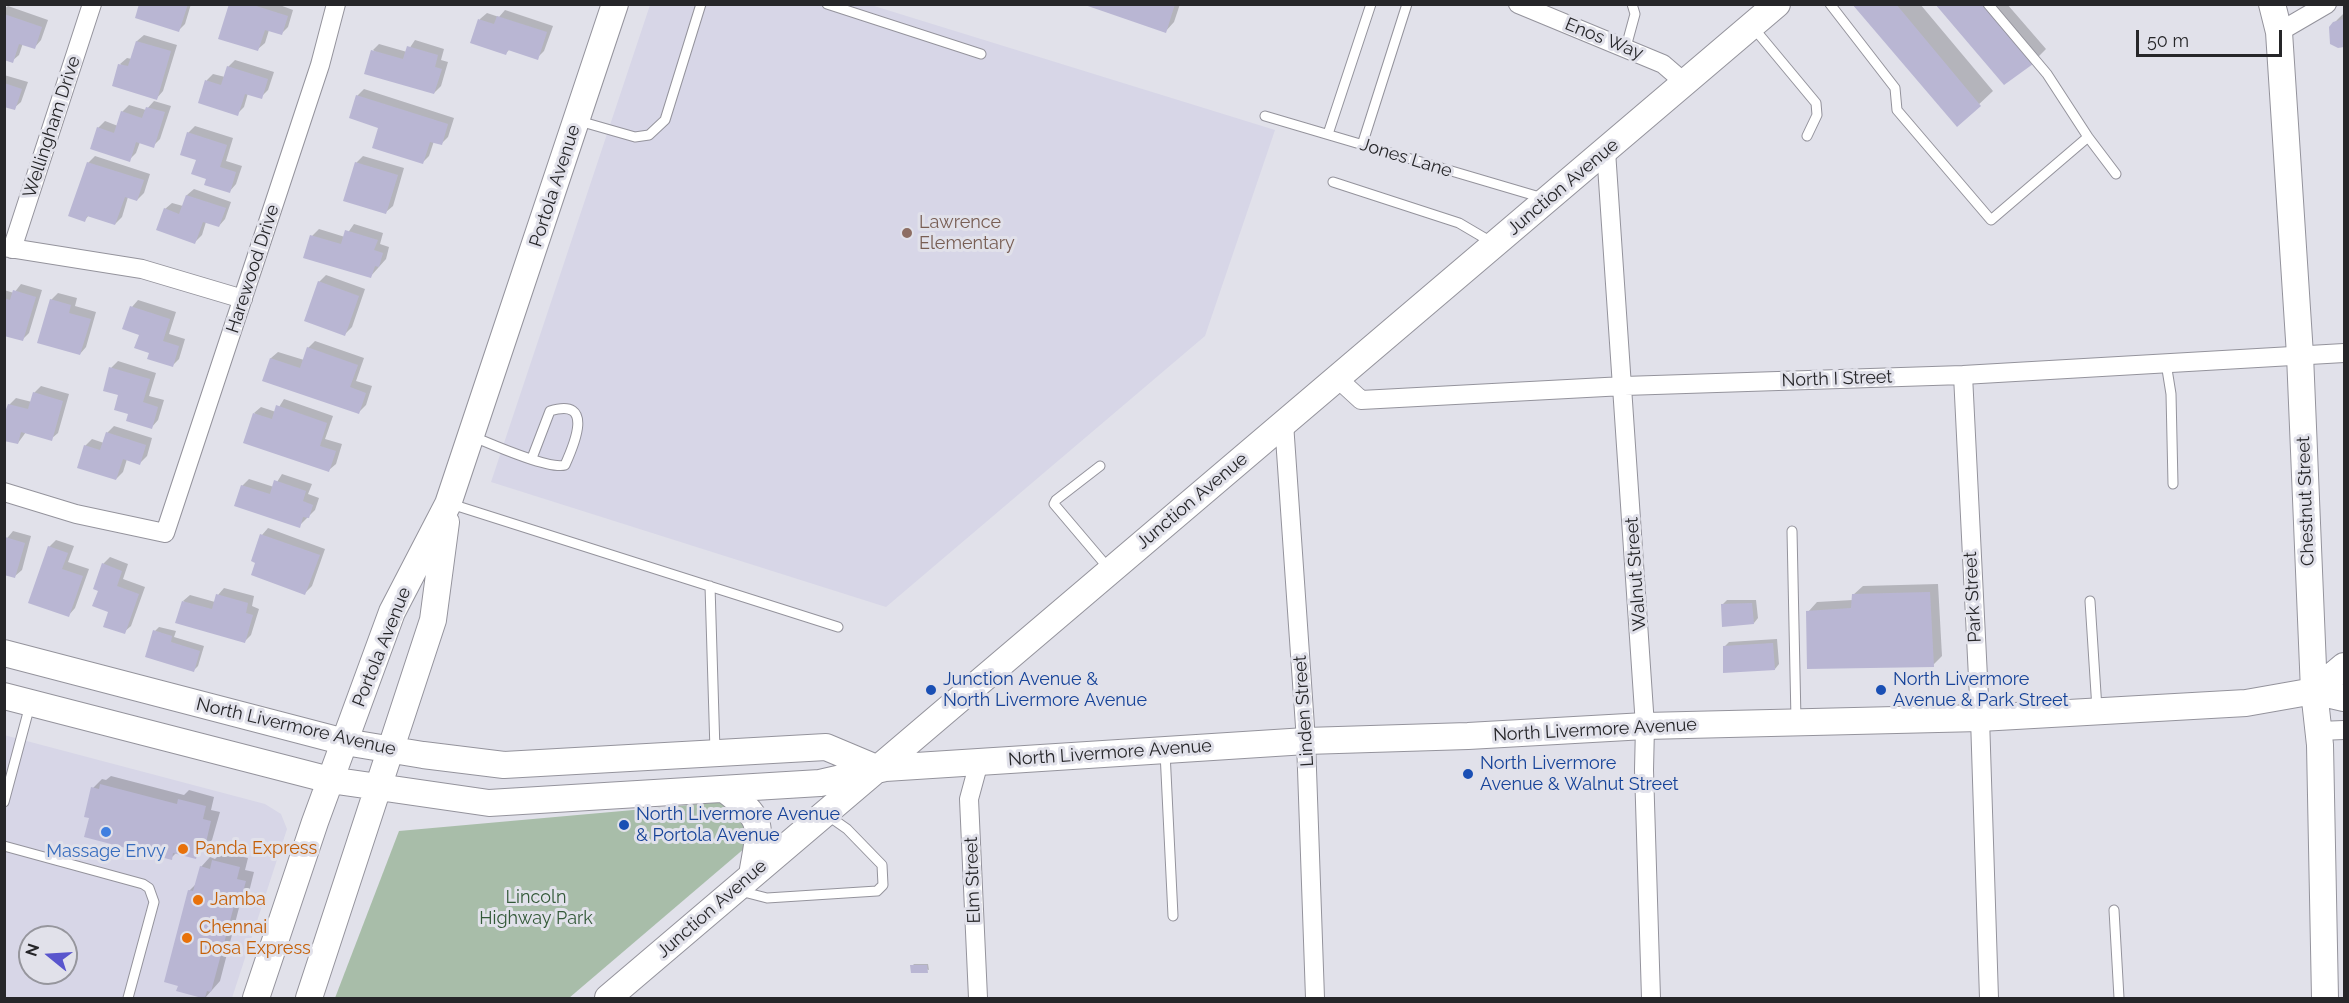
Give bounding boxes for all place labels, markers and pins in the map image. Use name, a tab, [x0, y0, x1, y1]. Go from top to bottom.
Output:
place label: Lawrence Elementary	[919, 212, 1015, 254]
marker: Lawrence Elementary	[900, 226, 914, 240]
place label: Junction Avenue & North Livermore Avenue	[943, 669, 1147, 712]
place label: North Livermore Avenue & Park Street	[1893, 669, 2069, 712]
marker: Junction Avenue & North Livermore Avenue	[924, 683, 938, 697]
marker: North Livermore Avenue & Park Street	[1874, 683, 1888, 697]
place label: North Livermore Avenue & Walnut Street	[1480, 753, 1679, 795]
marker: North Livermore Avenue & Walnut Street	[1461, 767, 1475, 781]
place label: North Livermore Avenue & Portola Avenue	[636, 804, 840, 846]
marker: North Livermore Avenue & Portola Avenue	[617, 818, 631, 832]
marker: Massage Envy	[99, 825, 113, 839]
place label: Panda Express	[195, 838, 317, 860]
place label: Massage Envy	[46, 841, 166, 863]
marker: Panda Express	[176, 842, 190, 856]
place label: Jamba	[210, 889, 266, 911]
marker: Jamba	[191, 893, 205, 907]
place label: Chennai Dosa Express	[199, 917, 311, 960]
marker: Chennai Dosa Express	[180, 931, 194, 945]

